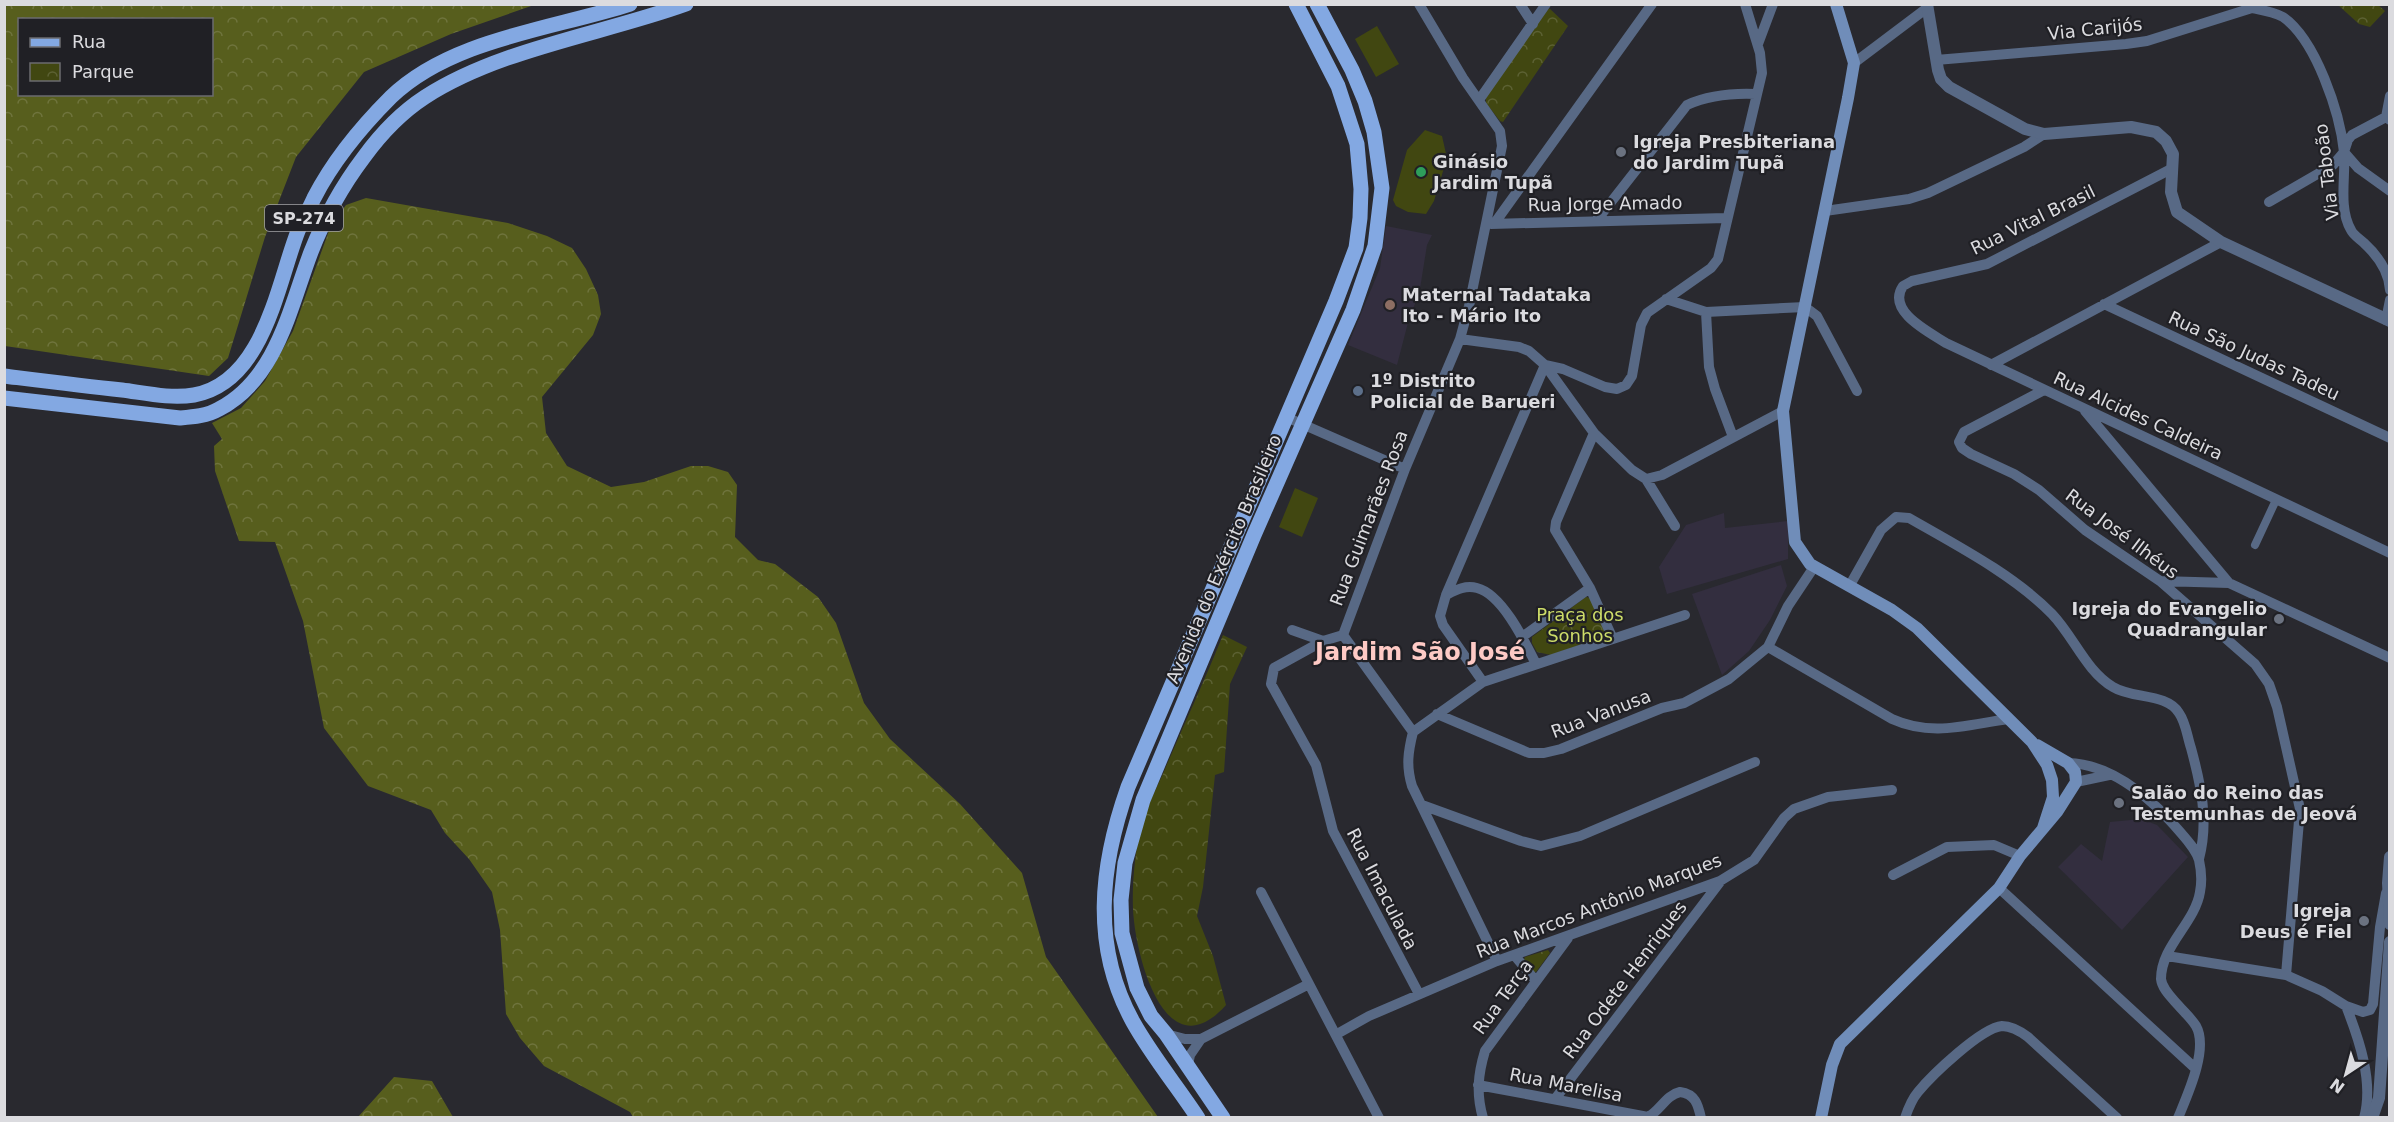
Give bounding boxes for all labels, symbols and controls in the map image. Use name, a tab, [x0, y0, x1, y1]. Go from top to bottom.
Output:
street label: Via Carijós	[2047, 13, 2143, 44]
legend	[18, 18, 213, 96]
text: Rua	[72, 31, 106, 52]
text: Parque	[72, 61, 134, 82]
street label: Via Taboão	[2310, 123, 2343, 222]
place label: Igreja Presbiteriana do Jardim Tupã	[1633, 131, 1835, 173]
marker: Igreja Presbiteriana do Jardim Tupã	[1614, 145, 1628, 159]
place label: Ginásio Jardim Tupã	[1431, 151, 1553, 193]
marker: Ginásio Jardim Tupã	[1414, 165, 1428, 179]
street label: Rua Vital Brasil	[1967, 180, 2098, 259]
street label: Rua Jorge Amado	[1527, 192, 1683, 215]
road number: SP-274	[265, 205, 343, 231]
place label: Maternal Tadataka Ito - Mário Ito	[1402, 284, 1591, 326]
marker: Maternal Tadataka Ito - Mário Ito	[1383, 298, 1397, 312]
street label: Rua São Judas Tadeu	[2165, 307, 2343, 404]
street label: Rua Alcides Caldeira	[2050, 367, 2226, 464]
place label: 1º Distrito Policial de Barueri	[1370, 370, 1556, 412]
marker: 1º Distrito Policial de Barueri	[1351, 384, 1365, 398]
street label: Rua Guimarães Rosa	[1325, 427, 1412, 609]
street label: Avenida do Exército Brasileiro	[1161, 431, 1286, 686]
street label: Rua José Ilhéus	[2062, 484, 2183, 583]
place label: Igreja do Evangelio Quadrangular	[2071, 598, 2267, 640]
park label: Praça dos Sonhos	[1536, 604, 1624, 646]
marker: Igreja do Evangelio Quadrangular	[2272, 612, 2286, 626]
district label: Jardim São José	[1313, 638, 1525, 666]
street label: Rua Vanusa	[1548, 685, 1654, 742]
place label: Salão do Reino das Testemunhas de Jeová	[2131, 782, 2357, 824]
marker: Salão do Reino das Testemunhas de Jeová	[2112, 796, 2126, 810]
street label: Rua Imaculada	[1343, 825, 1422, 953]
street label: Rua Marcos Antônio Marques	[1473, 849, 1725, 962]
street label: Rua Odete Henriques	[1558, 897, 1691, 1063]
place label: Igreja Deus é Fiel	[2240, 900, 2352, 942]
marker: Igreja Deus é Fiel	[2357, 914, 2371, 928]
street label: Rua Terça	[1469, 955, 1537, 1038]
north arrow	[2316, 1044, 2376, 1104]
street label: Rua Marelisa	[1508, 1063, 1625, 1106]
text: N	[2326, 1074, 2348, 1097]

